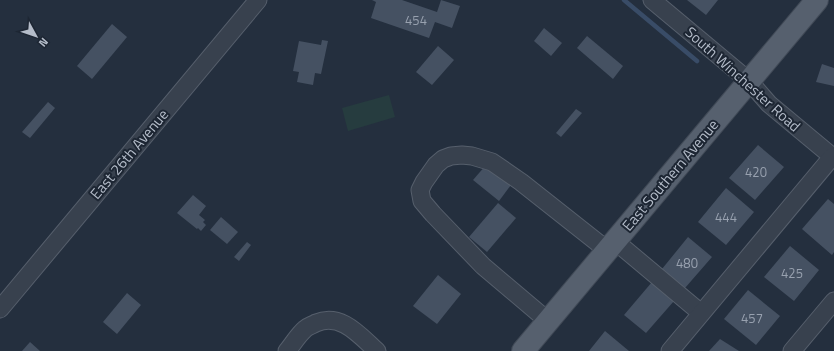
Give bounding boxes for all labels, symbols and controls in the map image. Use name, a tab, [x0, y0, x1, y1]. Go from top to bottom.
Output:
house number: 454	[405, 10, 427, 30]
north arrow	[16, 16, 56, 56]
street label: South Winchester Road	[680, 21, 806, 137]
text: N	[35, 34, 52, 50]
street label: East 26th Avenue	[84, 104, 174, 204]
street label: East Southern Avenue	[616, 114, 724, 236]
house number: 420	[745, 162, 767, 182]
house number: 444	[715, 207, 737, 227]
house number: 480	[676, 253, 698, 273]
house number: 425	[781, 263, 803, 283]
house number: 457	[741, 308, 763, 328]

